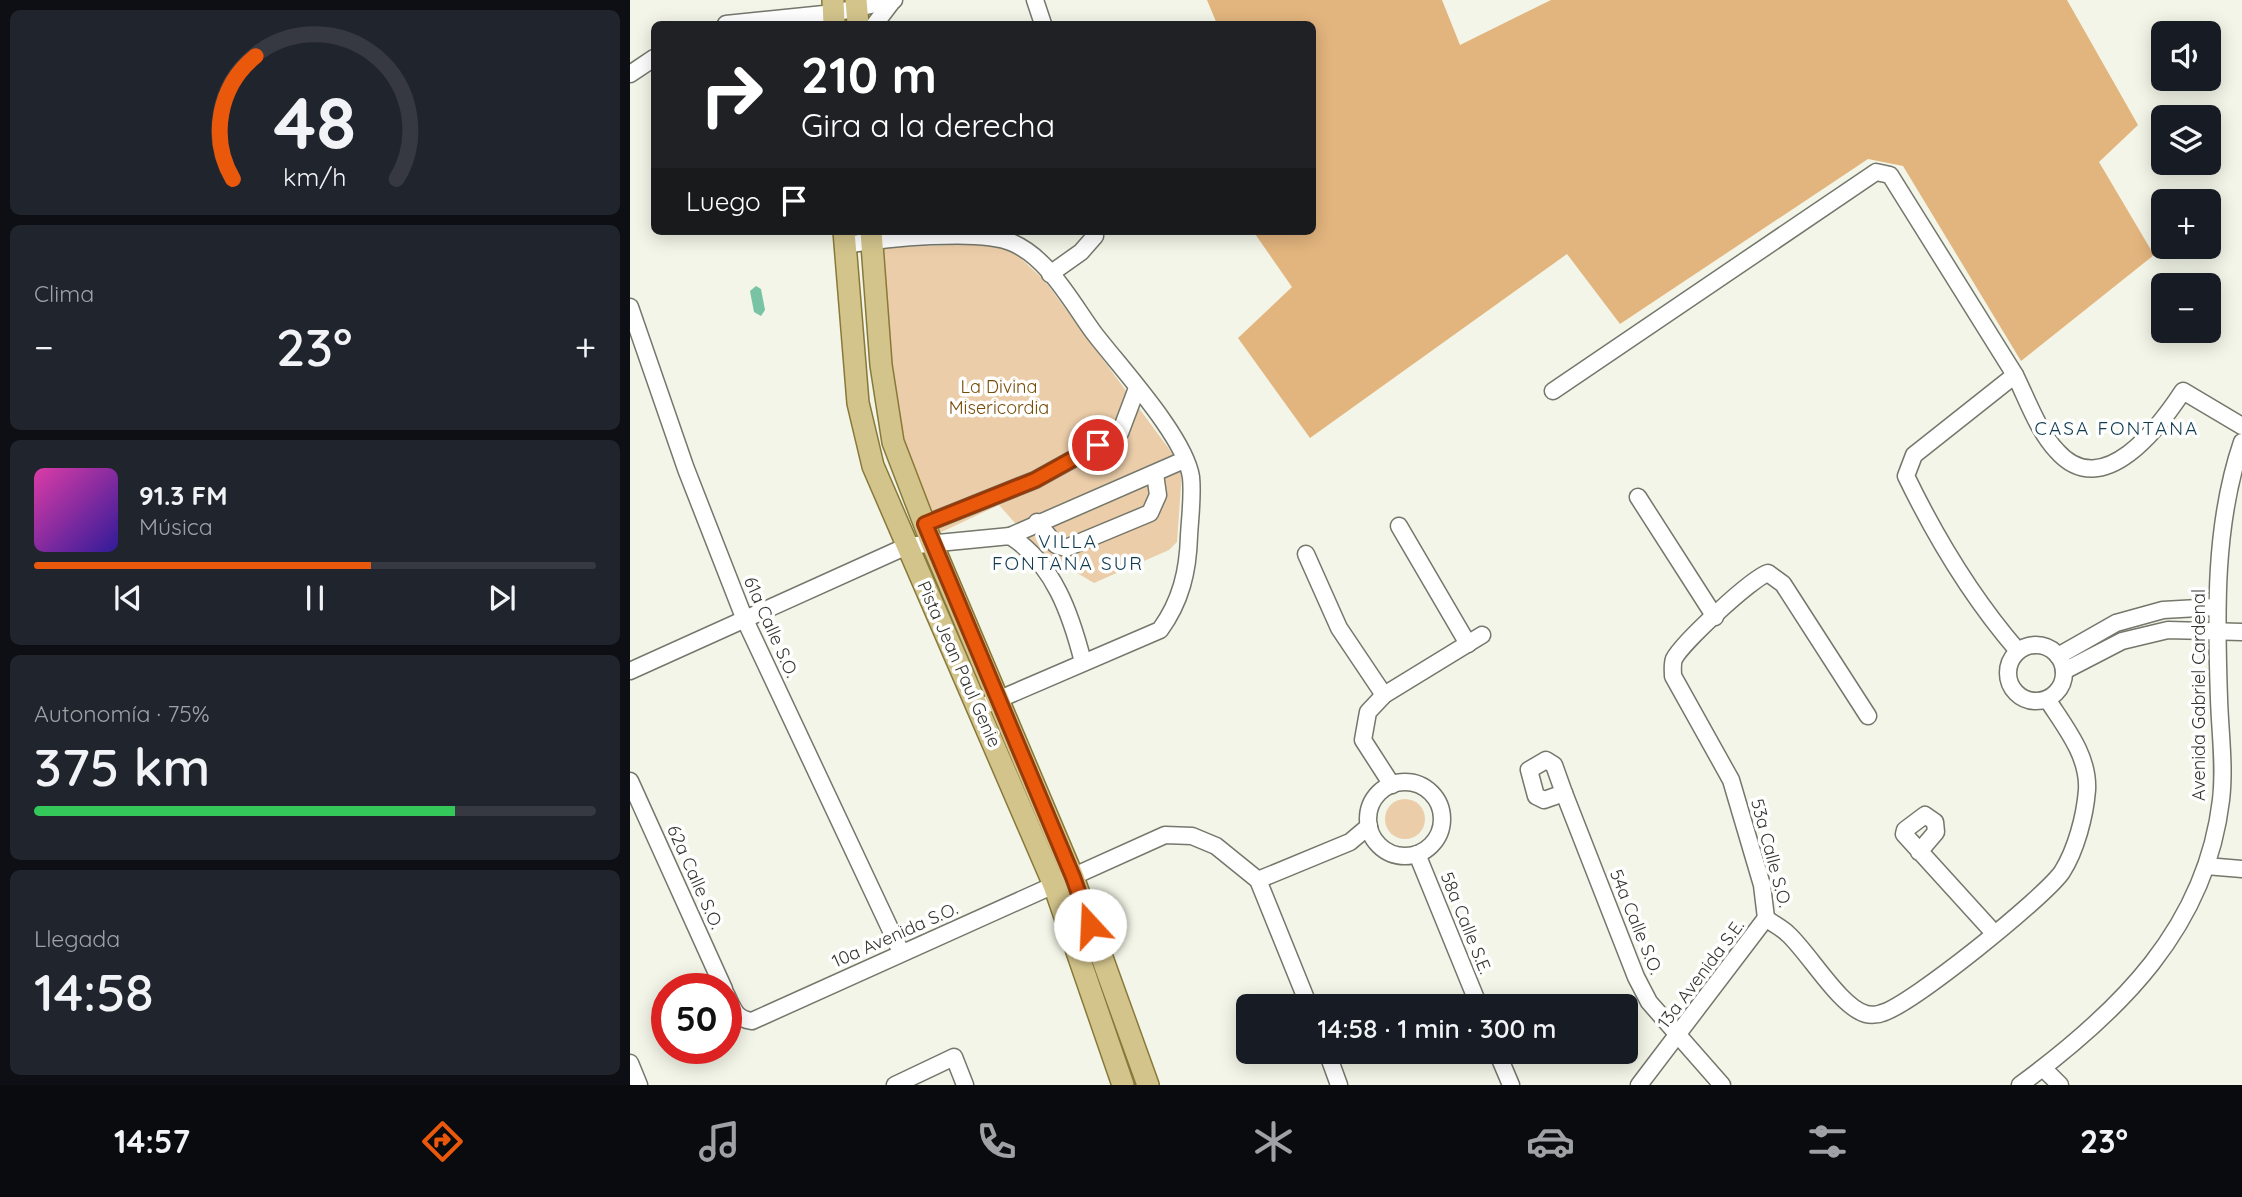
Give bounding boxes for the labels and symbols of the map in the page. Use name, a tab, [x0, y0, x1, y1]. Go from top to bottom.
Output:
park label: La Divina Misericordia	[949, 375, 1049, 419]
pin	[1068, 415, 1128, 475]
district label: CASA FONTANA	[2035, 416, 2199, 440]
district label: VILLA FONTANA SUR	[992, 529, 1144, 575]
street label: 61a Calle S.O.	[739, 573, 804, 681]
street label: Pista Jean Paul Genie	[912, 577, 1006, 750]
street label: Avenida Gabriel Cardenal	[2187, 589, 2210, 801]
street label: 53a Calle S.O.	[1746, 796, 1797, 910]
street label: 62a Calle S.O.	[662, 821, 729, 933]
street label: 54a Calle S.O.	[1605, 866, 1668, 978]
street label: 58a Calle S.E.	[1436, 868, 1497, 977]
position arrow	[1053, 888, 1127, 962]
street label: 10a Avenida S.O.	[828, 897, 961, 973]
street label: 13a Avenida S.E.	[1652, 915, 1749, 1033]
speed limit sign: 50	[651, 973, 742, 1064]

